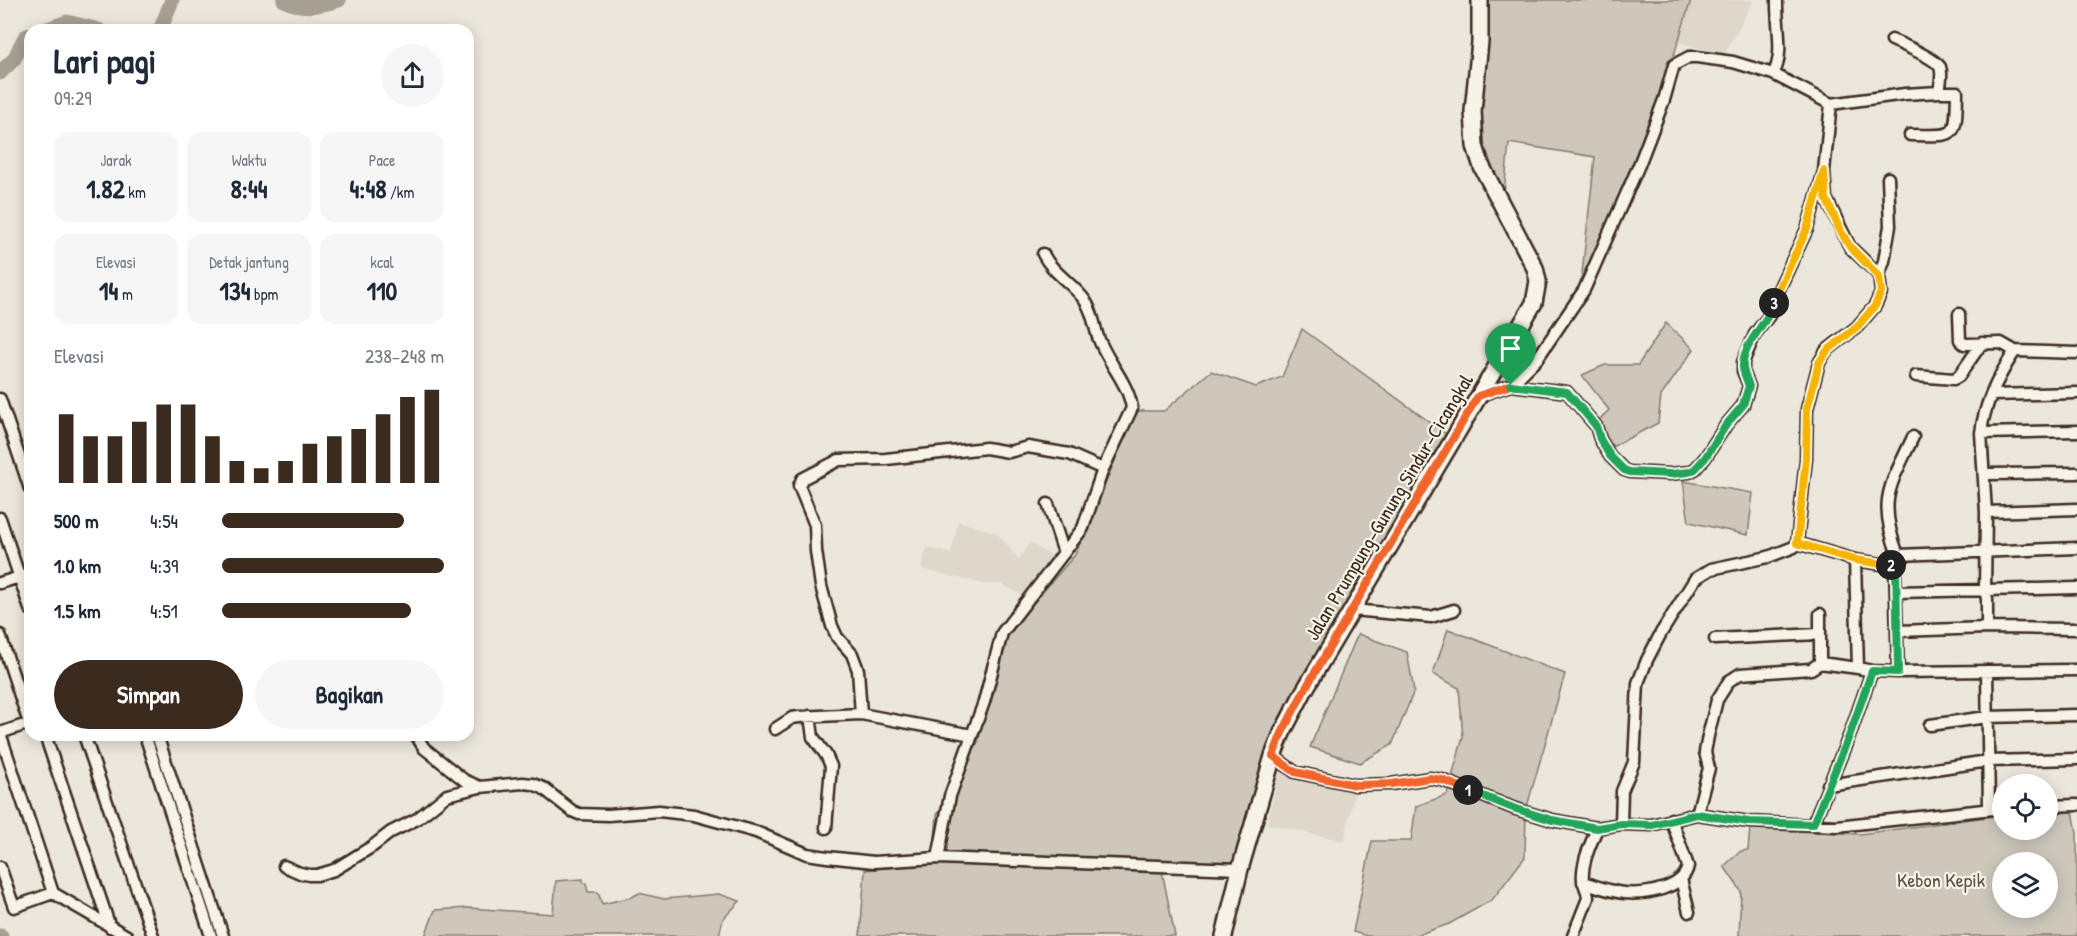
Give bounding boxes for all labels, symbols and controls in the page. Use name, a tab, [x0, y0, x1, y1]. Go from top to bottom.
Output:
text: Lari pagi	[54, 39, 156, 83]
button: share	[381, 44, 444, 107]
text: 09:29	[54, 84, 92, 111]
text: Jarak	[100, 149, 132, 171]
text: Waktu	[232, 149, 266, 171]
text: Pace	[369, 149, 395, 171]
text: 1.82	[86, 171, 125, 206]
text: 8:44	[231, 171, 267, 206]
text: 4:48	[350, 171, 386, 206]
text: km	[125, 181, 146, 203]
text: /km	[386, 181, 414, 203]
text: Elevasi	[96, 251, 136, 273]
text: Detak jantung	[209, 251, 289, 273]
text: kcal	[370, 251, 394, 273]
text: 14	[99, 273, 118, 308]
text: 134	[220, 273, 250, 308]
text: 110	[367, 273, 397, 308]
text: m	[118, 283, 133, 305]
text: bpm	[250, 283, 278, 305]
pin: 3	[1759, 288, 1789, 318]
text: 3	[1770, 292, 1778, 314]
pin	[1485, 323, 1536, 385]
icon: arrive	[1494, 332, 1527, 365]
text: Elevasi	[54, 342, 104, 369]
text: 238–248 m	[365, 342, 444, 369]
street label: Jalan Prumpung–Gunung Sindur–Cicangkal	[1298, 368, 1479, 645]
text: 500 m	[54, 507, 99, 534]
text: 4:54	[150, 507, 178, 534]
pin: 2	[1876, 550, 1906, 580]
text: 1.0 km	[54, 552, 101, 579]
text: 4:39	[150, 552, 178, 579]
text: 2	[1887, 554, 1895, 576]
text: 1.5 km	[54, 597, 101, 624]
text: 4:51	[150, 597, 178, 624]
button: Simpan	[54, 660, 243, 729]
button: Bagikan	[255, 660, 444, 729]
map controls	[1992, 774, 2058, 918]
button: locate	[1992, 774, 2058, 840]
pin: 1	[1453, 775, 1483, 805]
text: 1	[1465, 779, 1471, 801]
button: layers	[1992, 852, 2058, 918]
park label: Kebon Kepik	[1897, 866, 1985, 893]

